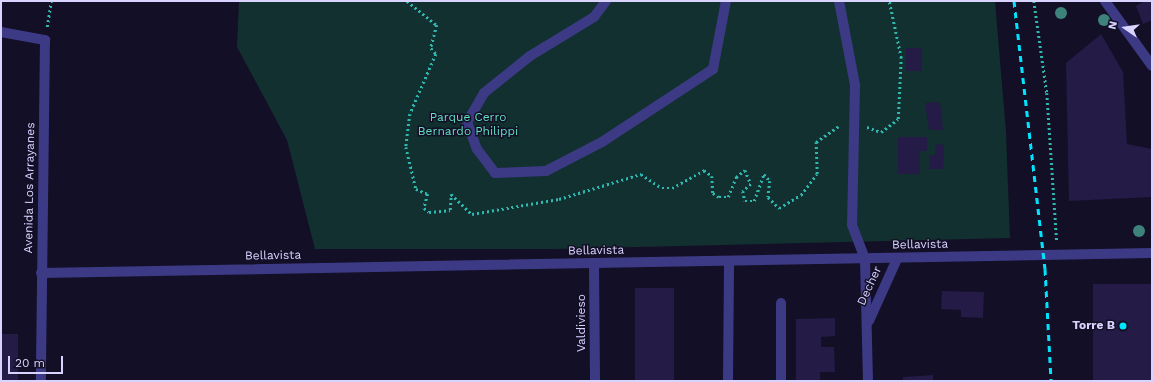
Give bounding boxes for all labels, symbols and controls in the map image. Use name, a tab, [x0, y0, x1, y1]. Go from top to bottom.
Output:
north arrow	[1105, 8, 1145, 48]
text: N	[1106, 20, 1120, 31]
park label: Parque Cerro Bernardo Philippi	[418, 111, 518, 139]
street label: Avenida Los Arrayanes	[22, 122, 38, 254]
street label: Bellavista	[892, 237, 948, 253]
street label: Bellavista	[568, 243, 624, 259]
street label: Bellavista	[245, 248, 301, 264]
street label: Decher	[855, 264, 885, 308]
street label: Valdivieso	[575, 294, 589, 352]
place label: Torre B	[1072, 319, 1115, 333]
marker: Torre B	[1118, 321, 1128, 331]
scale bar	[10, 348, 65, 374]
text: 20 m	[15, 356, 45, 370]

